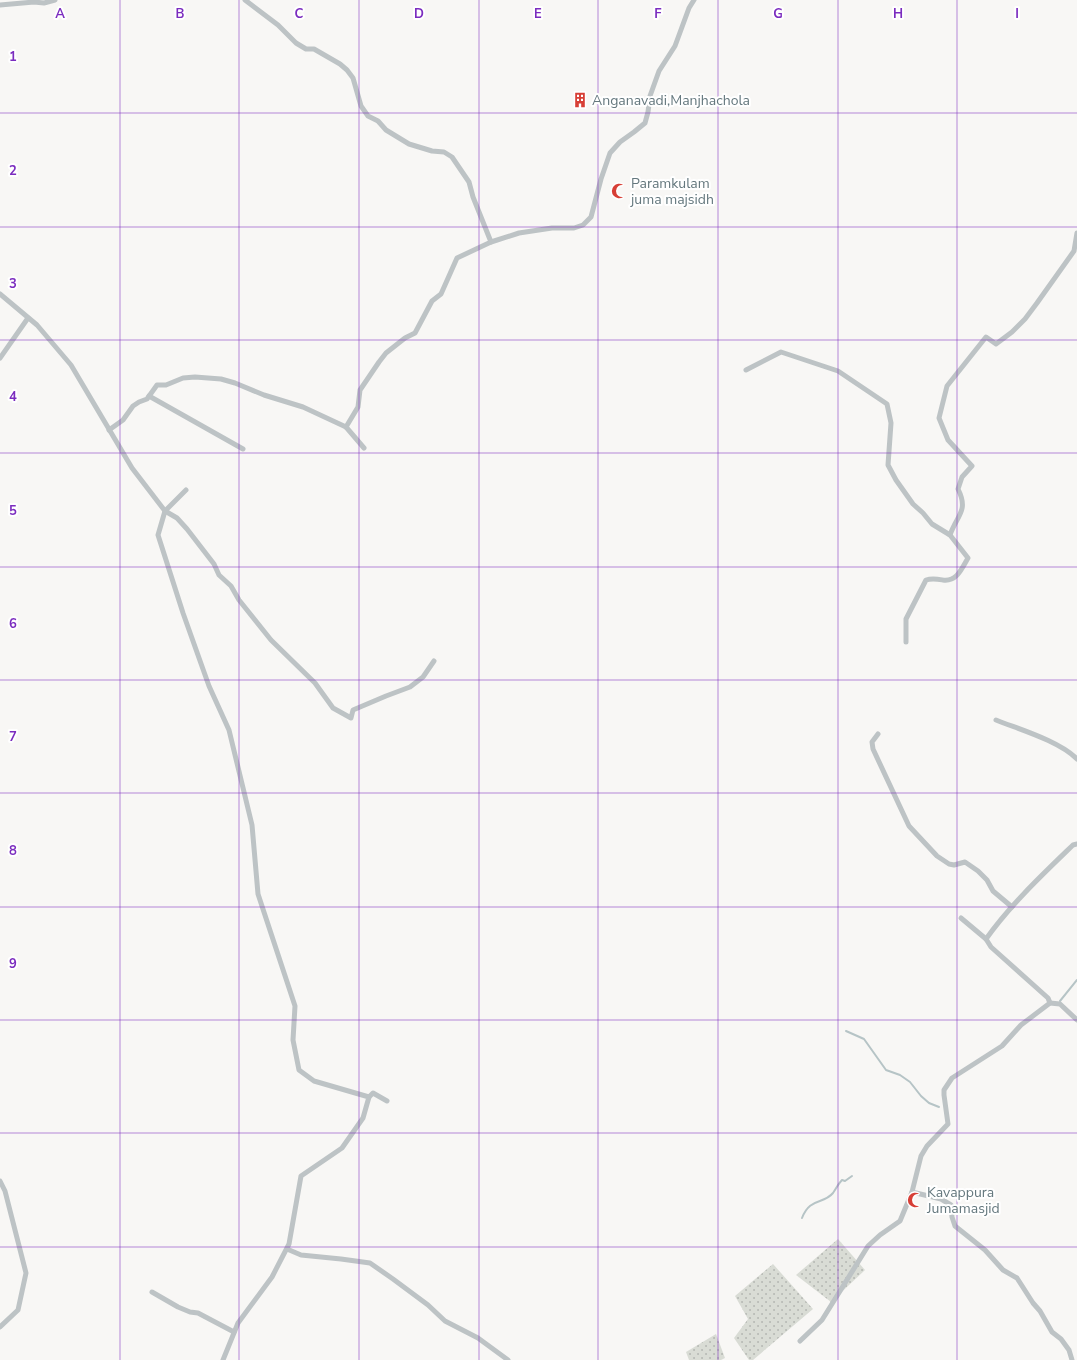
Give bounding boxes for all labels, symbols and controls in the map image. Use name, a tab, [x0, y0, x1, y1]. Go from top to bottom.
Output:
text: A	[55, 5, 65, 23]
text: B	[176, 5, 185, 23]
text: C	[295, 5, 304, 23]
text: D	[414, 5, 424, 23]
text: E	[534, 5, 542, 23]
text: F	[654, 5, 662, 23]
text: G	[773, 5, 783, 23]
text: H	[893, 5, 903, 23]
text: I	[1015, 5, 1019, 23]
text: 1	[9, 48, 17, 66]
building icon: Anganavadi,Manjhachola	[571, 91, 589, 109]
place label: Anganavadi,Manjhachola	[592, 91, 750, 110]
text: 2	[9, 162, 17, 180]
place label: Paramkulam juma majsidh	[630, 174, 714, 209]
mosque icon: Paramkulam juma majsidh	[610, 182, 628, 200]
text: 3	[9, 275, 17, 293]
text: 4	[9, 388, 17, 406]
text: 5	[9, 502, 17, 520]
text: 6	[9, 615, 17, 633]
text: 7	[9, 728, 17, 746]
text: 8	[9, 842, 17, 860]
text: 9	[9, 955, 17, 973]
place label: Kavappura Jumamasjid	[926, 1183, 1000, 1218]
mosque icon: Kavappura Jumamasjid	[906, 1191, 924, 1209]

